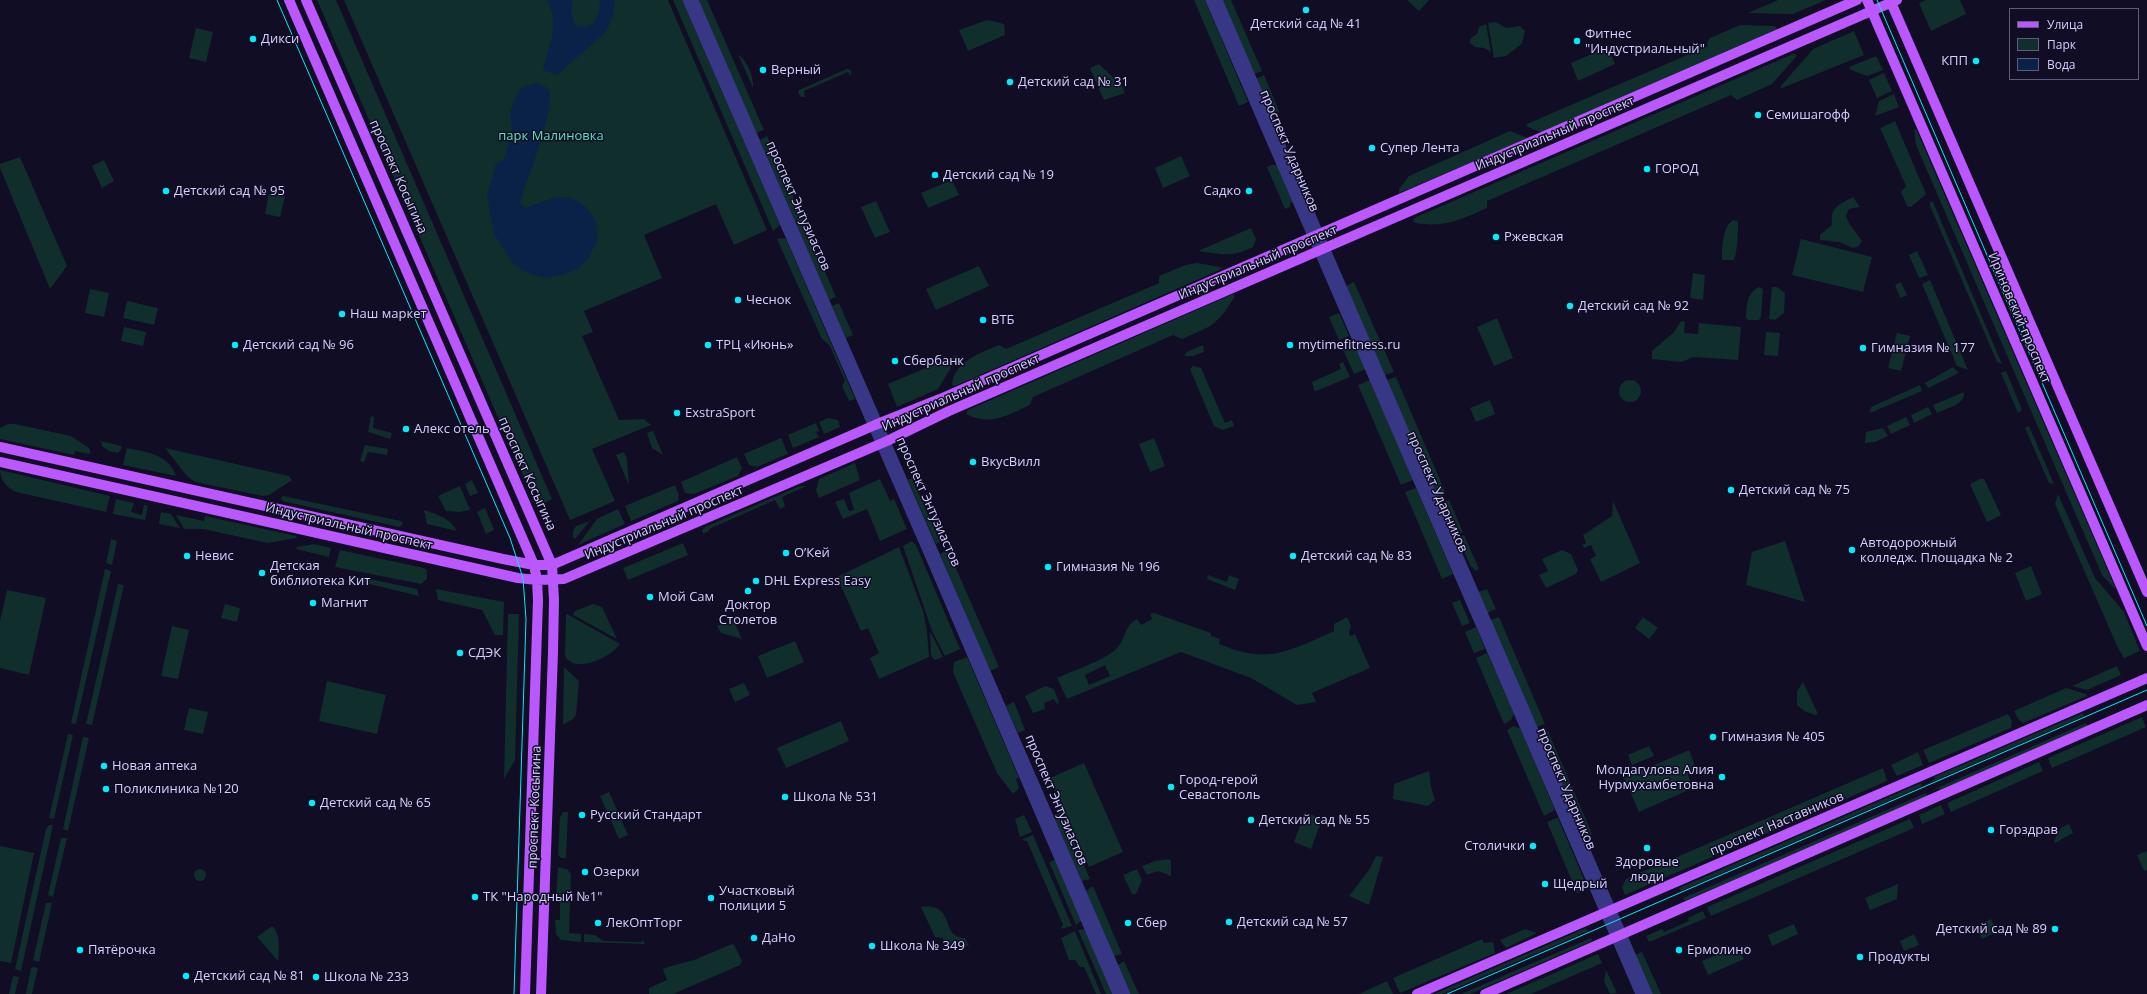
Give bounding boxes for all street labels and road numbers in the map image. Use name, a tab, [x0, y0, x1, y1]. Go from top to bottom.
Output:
street label: проспект Ударников	[1256, 88, 1322, 214]
street label: Индустриальный проспект	[1473, 93, 1637, 175]
street label: проспект Косыгина	[366, 118, 430, 236]
street label: проспект Энтузиастов	[762, 139, 834, 273]
street label: Индустриальный проспект	[1176, 222, 1340, 304]
street label: Ириновский проспект	[1984, 250, 2054, 386]
street label: Индустриальный проспект	[880, 351, 1042, 435]
street label: проспект Косыгина	[495, 415, 559, 533]
street label: проспект Ударников	[1403, 429, 1471, 555]
street label: проспект Энтузиастов	[892, 435, 964, 569]
street label: Индустриальный проспект	[582, 482, 746, 564]
street label: Индустриальный проспект	[264, 500, 434, 554]
street label: проспект Ударников	[1533, 726, 1599, 852]
street label: проспект Энтузиастов	[1021, 732, 1091, 868]
street label: проспект Косыгина	[525, 745, 545, 869]
street label: проспект Наставников	[1708, 789, 1846, 859]

